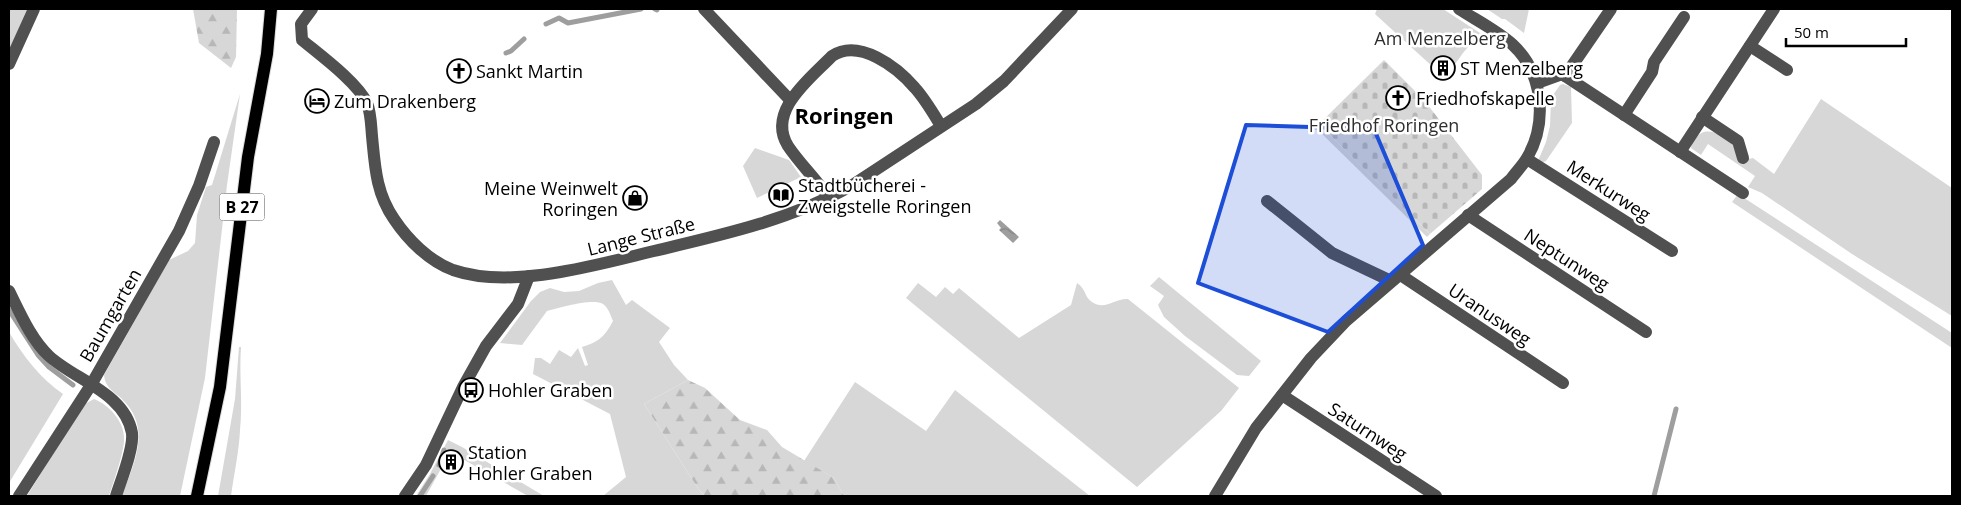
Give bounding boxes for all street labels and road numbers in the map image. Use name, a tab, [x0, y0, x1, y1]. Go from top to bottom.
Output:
street label: Merkurweg	[1562, 154, 1656, 226]
road number: B 27	[220, 193, 264, 220]
street label: Lange Straße	[585, 211, 697, 261]
street label: Neptunweg	[1520, 223, 1614, 296]
street label: Baumgarten	[74, 264, 146, 366]
street label: Uranusweg	[1444, 277, 1536, 351]
street label: Saturnweg	[1324, 397, 1412, 466]

